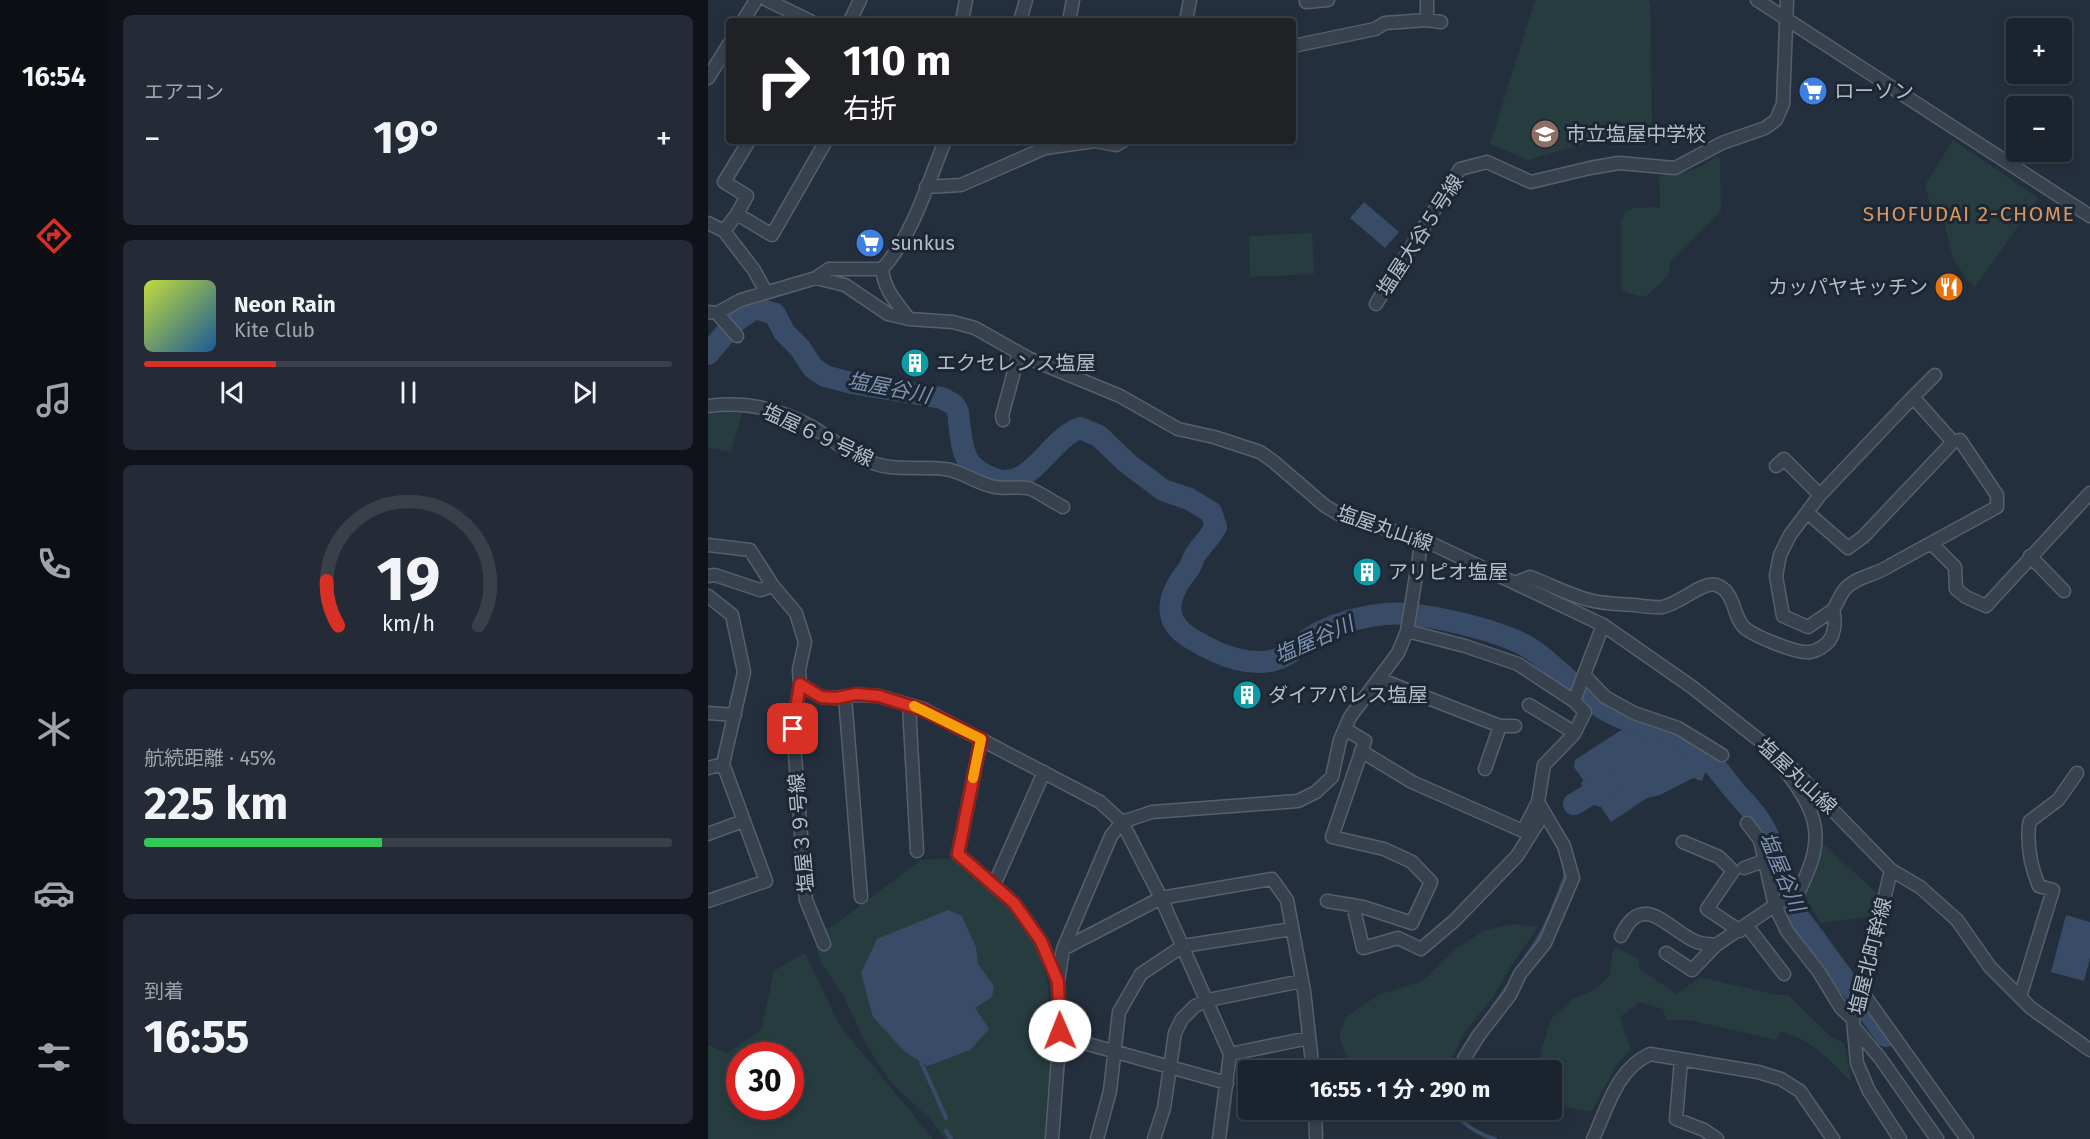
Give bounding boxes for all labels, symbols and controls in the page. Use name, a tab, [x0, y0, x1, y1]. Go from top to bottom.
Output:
map controls	[2006, 18, 2072, 162]
button: +	[2006, 18, 2072, 84]
text: 110 m	[843, 36, 951, 86]
icon: right	[744, 42, 822, 120]
text: 16:54	[22, 61, 86, 93]
supermarket icon: ローソン	[1797, 75, 1829, 107]
place label: ローソン	[1834, 79, 1914, 103]
text: エアコン	[144, 80, 224, 104]
text: 右折	[843, 93, 897, 125]
button: −	[2006, 96, 2072, 162]
text: 19°	[373, 111, 443, 165]
school or university icon: 市立塩屋中学校	[1529, 118, 1561, 150]
text: −	[144, 119, 161, 159]
text: +	[656, 119, 672, 159]
place label: 市立塩屋中学校	[1566, 122, 1706, 146]
street label: 塩屋大谷５号線	[1372, 170, 1468, 300]
district label: SHOFUDAI 2-CHOME	[1863, 201, 2075, 227]
icon: directions	[33, 215, 75, 257]
supermarket icon: sunkus	[854, 227, 886, 259]
place label: sunkus	[891, 231, 955, 255]
restaurant icon: カッパヤキッチン	[1933, 271, 1965, 303]
place label: カッパヤキッチン	[1768, 275, 1928, 299]
text: Neon Rain	[234, 291, 336, 318]
text: Kite Club	[234, 318, 315, 342]
building icon: エクセレンス塩屋	[899, 347, 931, 379]
place label: エクセレンス塩屋	[936, 351, 1096, 375]
water label: 塩屋谷川	[845, 367, 935, 409]
icon: previous	[216, 376, 249, 409]
icon: pause	[392, 376, 425, 409]
icon: next	[568, 376, 601, 409]
icon: music	[33, 379, 75, 421]
street label: 塩屋６９号線	[759, 399, 877, 471]
street label: 塩屋丸山線	[1334, 500, 1436, 556]
icon: phone	[33, 543, 75, 585]
text: 19	[376, 543, 440, 618]
building icon: アリピオ塩屋	[1351, 556, 1383, 588]
place label: アリピオ塩屋	[1388, 560, 1508, 584]
water label: 塩屋谷川	[1270, 610, 1359, 669]
text: km/h	[381, 612, 435, 638]
building icon: ダイアパレス塩屋	[1231, 679, 1263, 711]
place label: ダイアパレス塩屋	[1268, 683, 1428, 707]
pin	[767, 703, 818, 754]
icon: climate	[33, 708, 75, 750]
icon: arrive	[776, 712, 809, 745]
street label: 塩屋丸山線	[1752, 733, 1842, 819]
text: 航続距離 · 45%	[144, 746, 276, 770]
street label: 塩屋３９号線	[784, 772, 818, 894]
text: 225 km	[144, 777, 288, 831]
water label: 塩屋谷川	[1754, 828, 1811, 918]
icon: car	[33, 872, 75, 914]
street label: 塩屋北町幹線	[1844, 895, 1896, 1017]
text: 到着	[144, 979, 184, 1003]
position arrow	[1028, 999, 1092, 1063]
text: 16:55	[144, 1010, 249, 1064]
icon: filters	[33, 1036, 75, 1078]
speed limit sign: 30	[726, 1042, 804, 1120]
text: 16:55 · 1 分 · 290 m	[1310, 1076, 1490, 1103]

